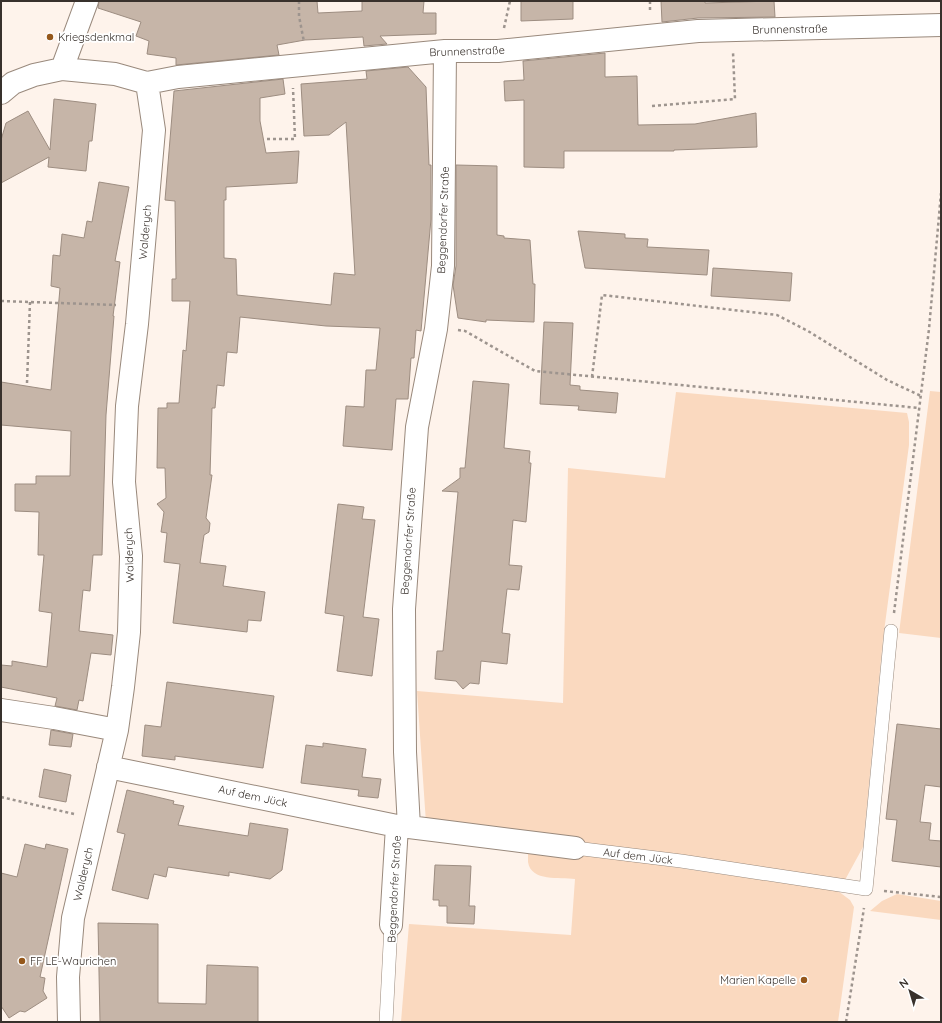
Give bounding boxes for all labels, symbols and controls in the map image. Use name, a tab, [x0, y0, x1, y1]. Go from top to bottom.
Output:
street label: Brunnenstraße	[752, 21, 828, 37]
place label: Kriegsdenkmal	[58, 30, 134, 44]
marker: Kriegsdenkmal	[45, 32, 55, 42]
street label: Brunnenstraße	[429, 43, 505, 59]
street label: Beggendorfer Straße	[434, 166, 452, 274]
street label: Walderych	[136, 204, 154, 260]
street label: Beggendorfer Straße	[397, 487, 419, 595]
street label: Walderych	[121, 527, 137, 583]
street label: Auf dem Jück	[217, 782, 289, 810]
street label: Beggendorfer Straße	[384, 835, 404, 943]
street label: Auf dem Jück	[602, 845, 674, 867]
street label: Walderych	[70, 846, 96, 902]
place label: FF LE-Waurichen	[30, 954, 116, 968]
marker: FF LE-Waurichen	[17, 956, 27, 966]
north arrow	[890, 971, 930, 1011]
place label: Marien Kapelle	[720, 973, 796, 987]
marker: Marien Kapelle	[799, 975, 809, 985]
text: N	[896, 975, 911, 991]

